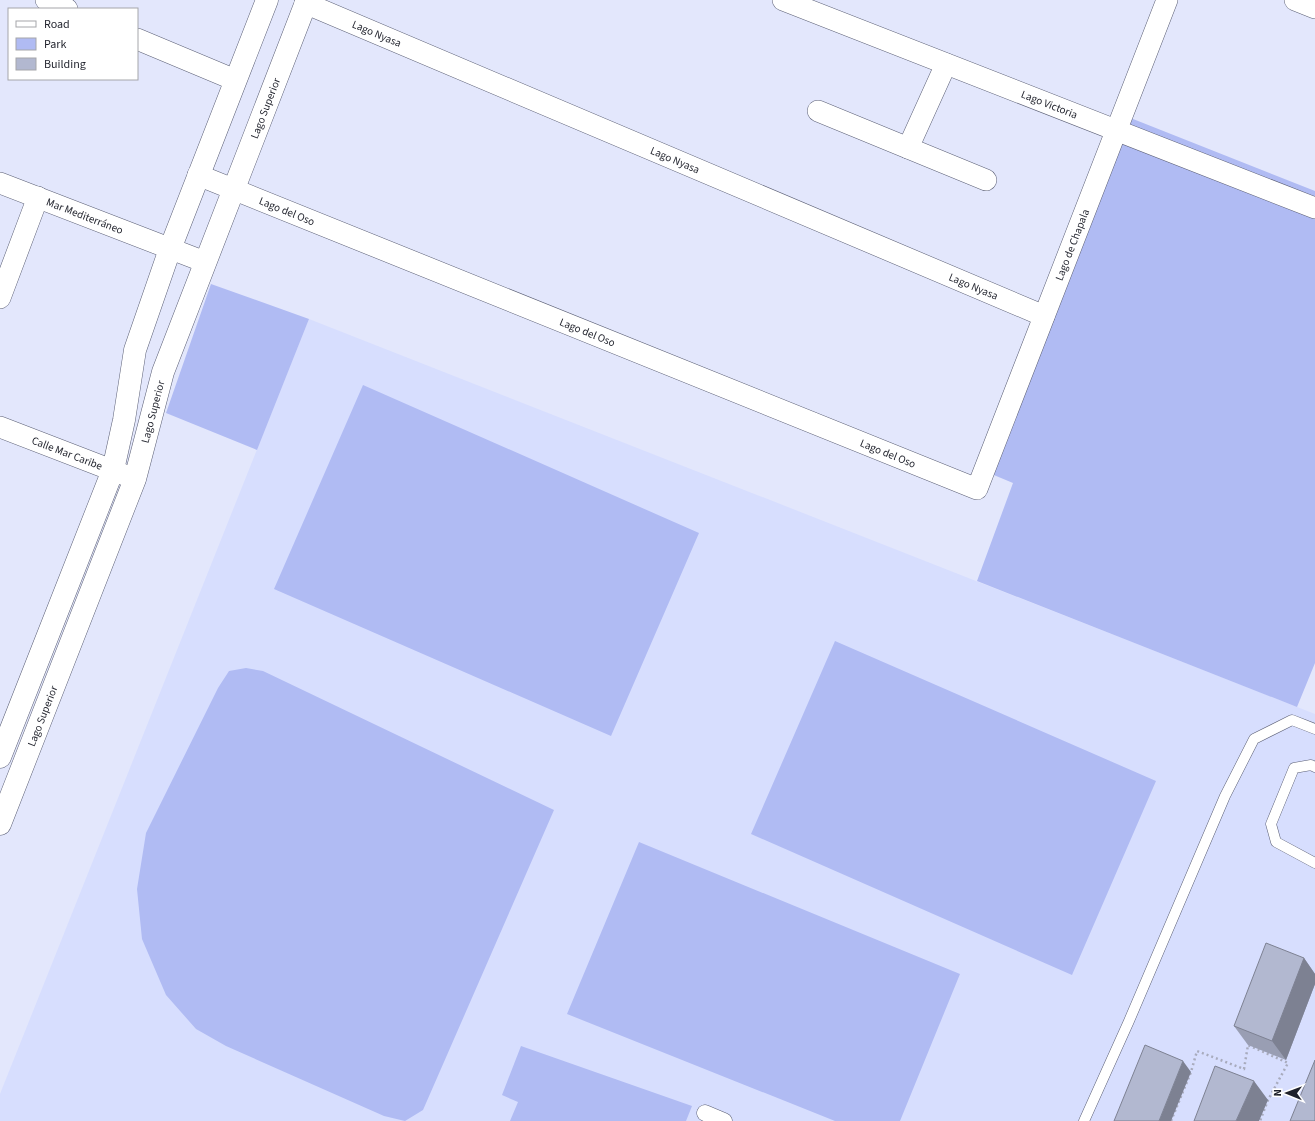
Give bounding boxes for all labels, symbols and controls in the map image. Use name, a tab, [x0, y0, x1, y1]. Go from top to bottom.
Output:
legend	[8, 8, 138, 80]
text: Road	[44, 16, 70, 33]
street label: Lago Nyasa	[350, 16, 404, 51]
text: Park	[44, 36, 66, 53]
text: Building	[44, 56, 86, 73]
street label: Lago Superior	[247, 75, 284, 141]
street label: Lago Victoria	[1019, 86, 1080, 122]
street label: Lago Nyasa	[648, 143, 702, 177]
street label: Lago del Oso	[257, 193, 317, 229]
street label: Mar Mediterráneo	[44, 194, 126, 237]
street label: Lago de Chapala	[1051, 207, 1093, 283]
street label: Lago Nyasa	[947, 269, 1000, 303]
street label: Lago del Oso	[557, 314, 618, 350]
street label: Lago Superior	[137, 379, 168, 445]
street label: Calle Mar Caribe	[30, 432, 105, 473]
street label: Lago del Oso	[858, 435, 918, 471]
street label: Lago Superior	[24, 683, 61, 749]
north arrow	[1267, 1073, 1307, 1113]
text: N	[1270, 1089, 1285, 1097]

